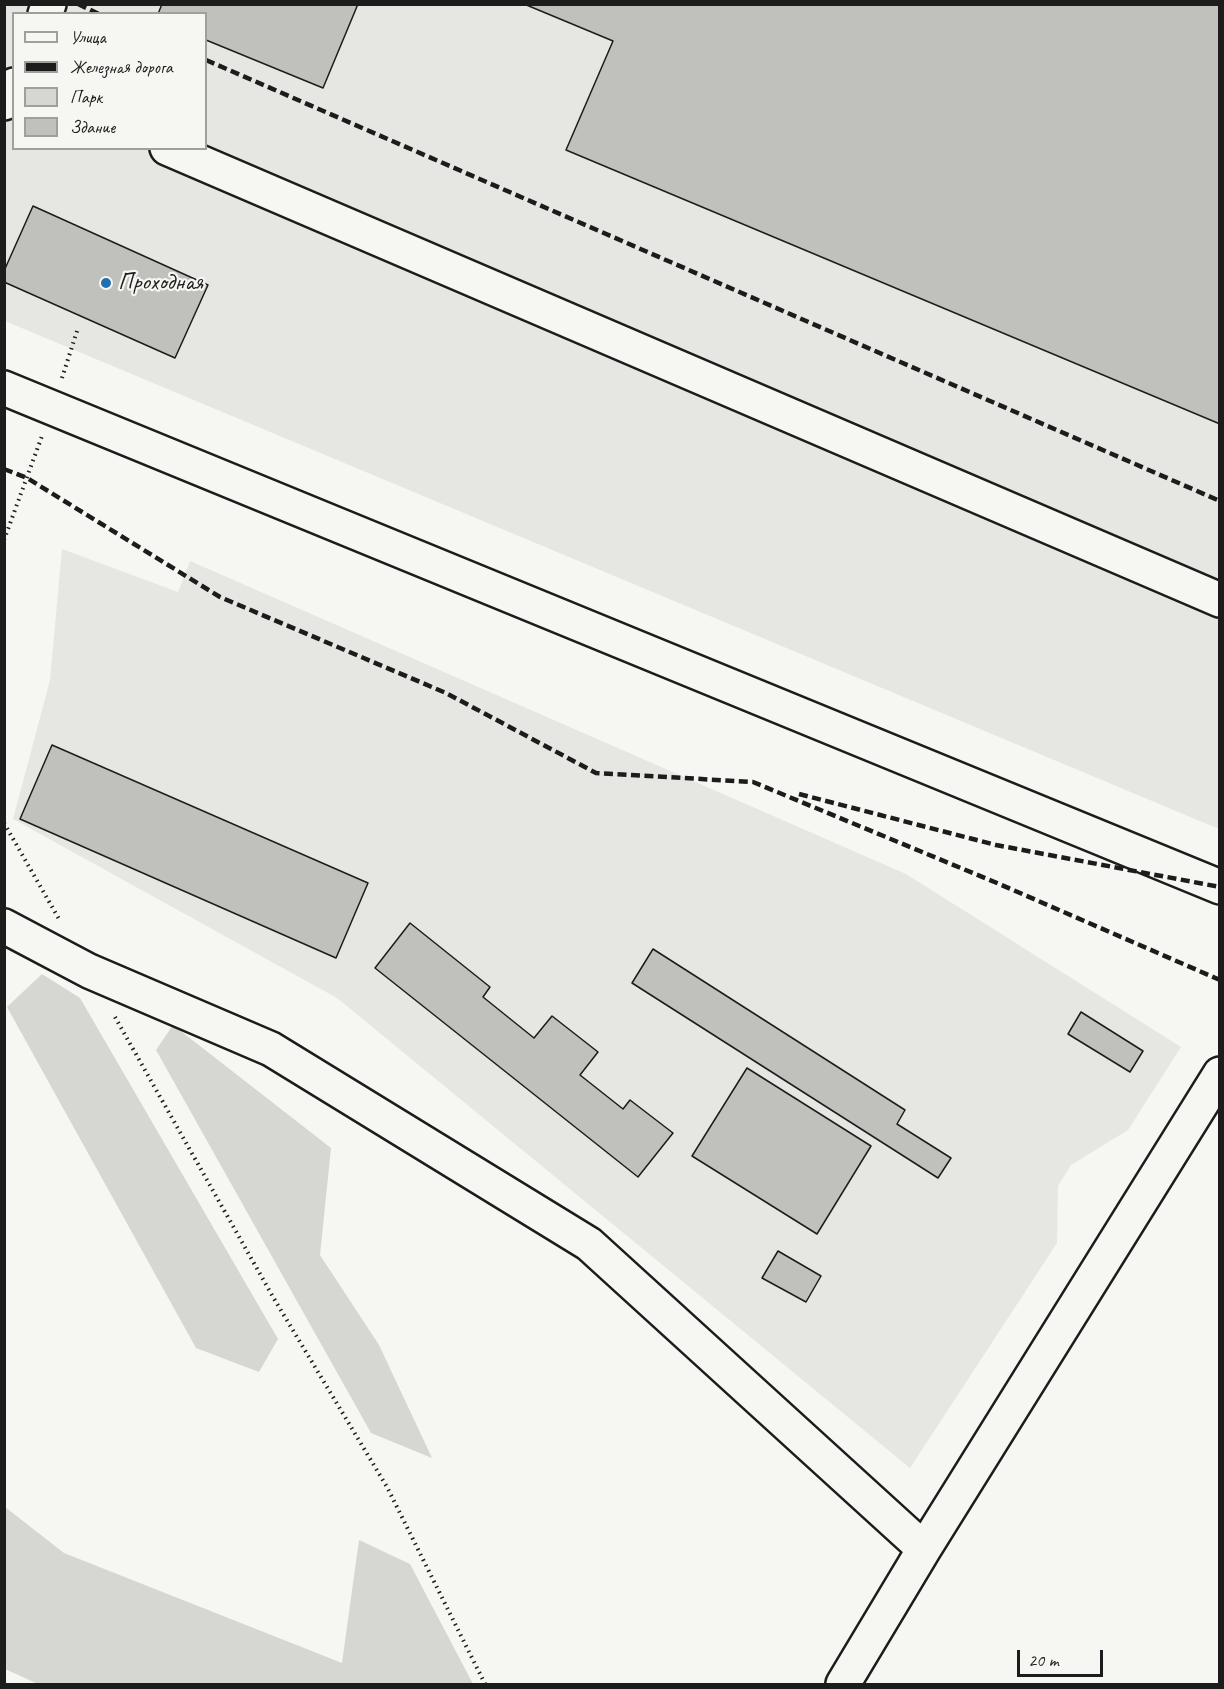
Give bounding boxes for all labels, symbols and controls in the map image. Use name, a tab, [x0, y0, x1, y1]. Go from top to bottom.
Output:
legend	[12, 12, 207, 150]
text: Улица	[70, 26, 106, 48]
text: Железная дорога	[70, 56, 173, 78]
text: Парк	[70, 86, 102, 108]
text: Здание	[70, 116, 115, 138]
place label: Проходная	[118, 269, 203, 297]
marker: Проходная	[99, 276, 113, 290]
scale bar	[1020, 1638, 1106, 1676]
text: 20 m	[1028, 1649, 1059, 1671]

